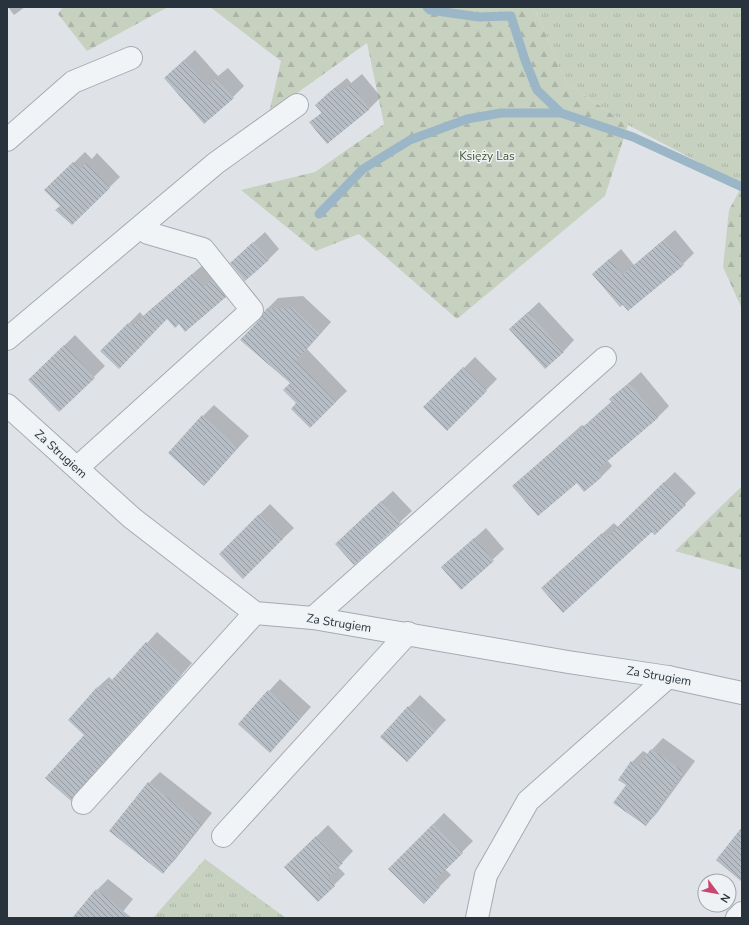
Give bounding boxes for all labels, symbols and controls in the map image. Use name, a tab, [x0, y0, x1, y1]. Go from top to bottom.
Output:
park label: Księży Las	[459, 148, 515, 164]
street label: Za Strugiem	[31, 426, 91, 482]
street label: Za Strugiem	[305, 610, 373, 636]
street label: Za Strugiem	[625, 662, 693, 690]
north arrow	[697, 873, 737, 913]
text: N	[717, 891, 734, 906]

